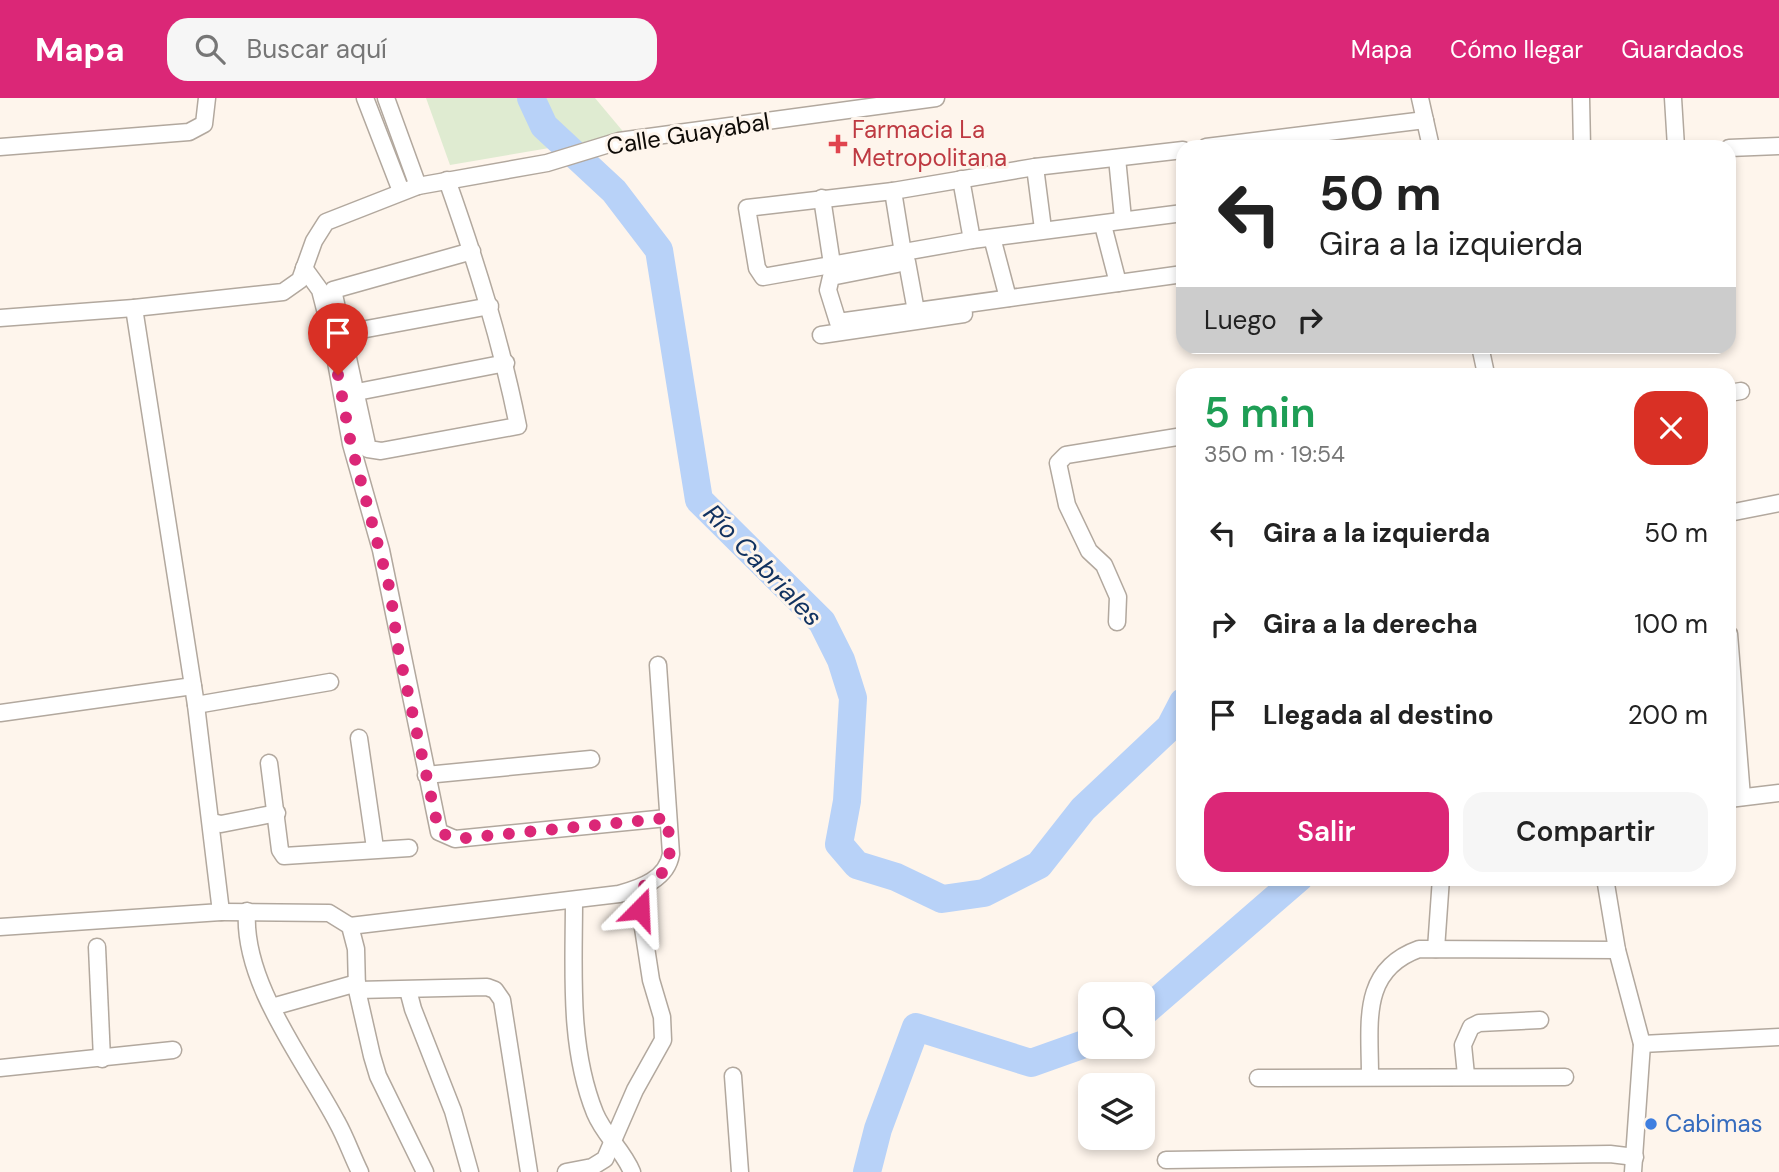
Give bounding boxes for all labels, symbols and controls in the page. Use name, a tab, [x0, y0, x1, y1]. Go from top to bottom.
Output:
search box	[167, 18, 657, 81]
text: Mapa	[35, 28, 125, 71]
icon: search	[191, 30, 229, 68]
text: Buscar aquí	[247, 32, 387, 66]
text: Mapa	[1351, 34, 1412, 65]
text: Cómo llegar	[1450, 34, 1583, 65]
text: Guardados	[1621, 34, 1744, 65]
street label: Calle Guayabal	[604, 105, 772, 162]
place label: Farmacia La Metropolitana	[852, 114, 1007, 173]
marker: Farmacia La Metropolitana	[830, 136, 846, 152]
text: 50 m	[1319, 161, 1442, 225]
icon: left	[1204, 168, 1295, 259]
text: Gira a la izquierda	[1319, 223, 1583, 265]
icon: right	[1291, 301, 1329, 339]
pin	[308, 303, 368, 375]
text: Luego	[1204, 303, 1277, 337]
icon: arrive	[319, 314, 357, 352]
text: 5 min	[1204, 385, 1316, 440]
button: close	[1634, 391, 1708, 465]
text: 350 m · 19:54	[1204, 439, 1345, 469]
water label: Río Cabriales	[696, 497, 830, 633]
icon: left	[1204, 514, 1242, 552]
text: Gira a la izquierda	[1263, 516, 1490, 550]
text: 50 m	[1644, 516, 1708, 550]
icon: right	[1204, 605, 1242, 643]
text: Gira a la derecha	[1263, 607, 1478, 641]
text: 100 m	[1634, 607, 1708, 641]
icon: arrive	[1204, 696, 1242, 734]
text: Llegada al destino	[1263, 698, 1494, 732]
text: 200 m	[1628, 698, 1708, 732]
button: Salir	[1204, 792, 1449, 872]
button: Compartir	[1463, 792, 1708, 872]
position arrow	[603, 872, 677, 946]
map controls	[1078, 982, 1155, 1150]
button: search	[1078, 982, 1155, 1059]
button: layers	[1078, 1073, 1155, 1150]
place label: Cabimas	[1665, 1108, 1763, 1139]
marker: Cabimas	[1643, 1116, 1659, 1132]

